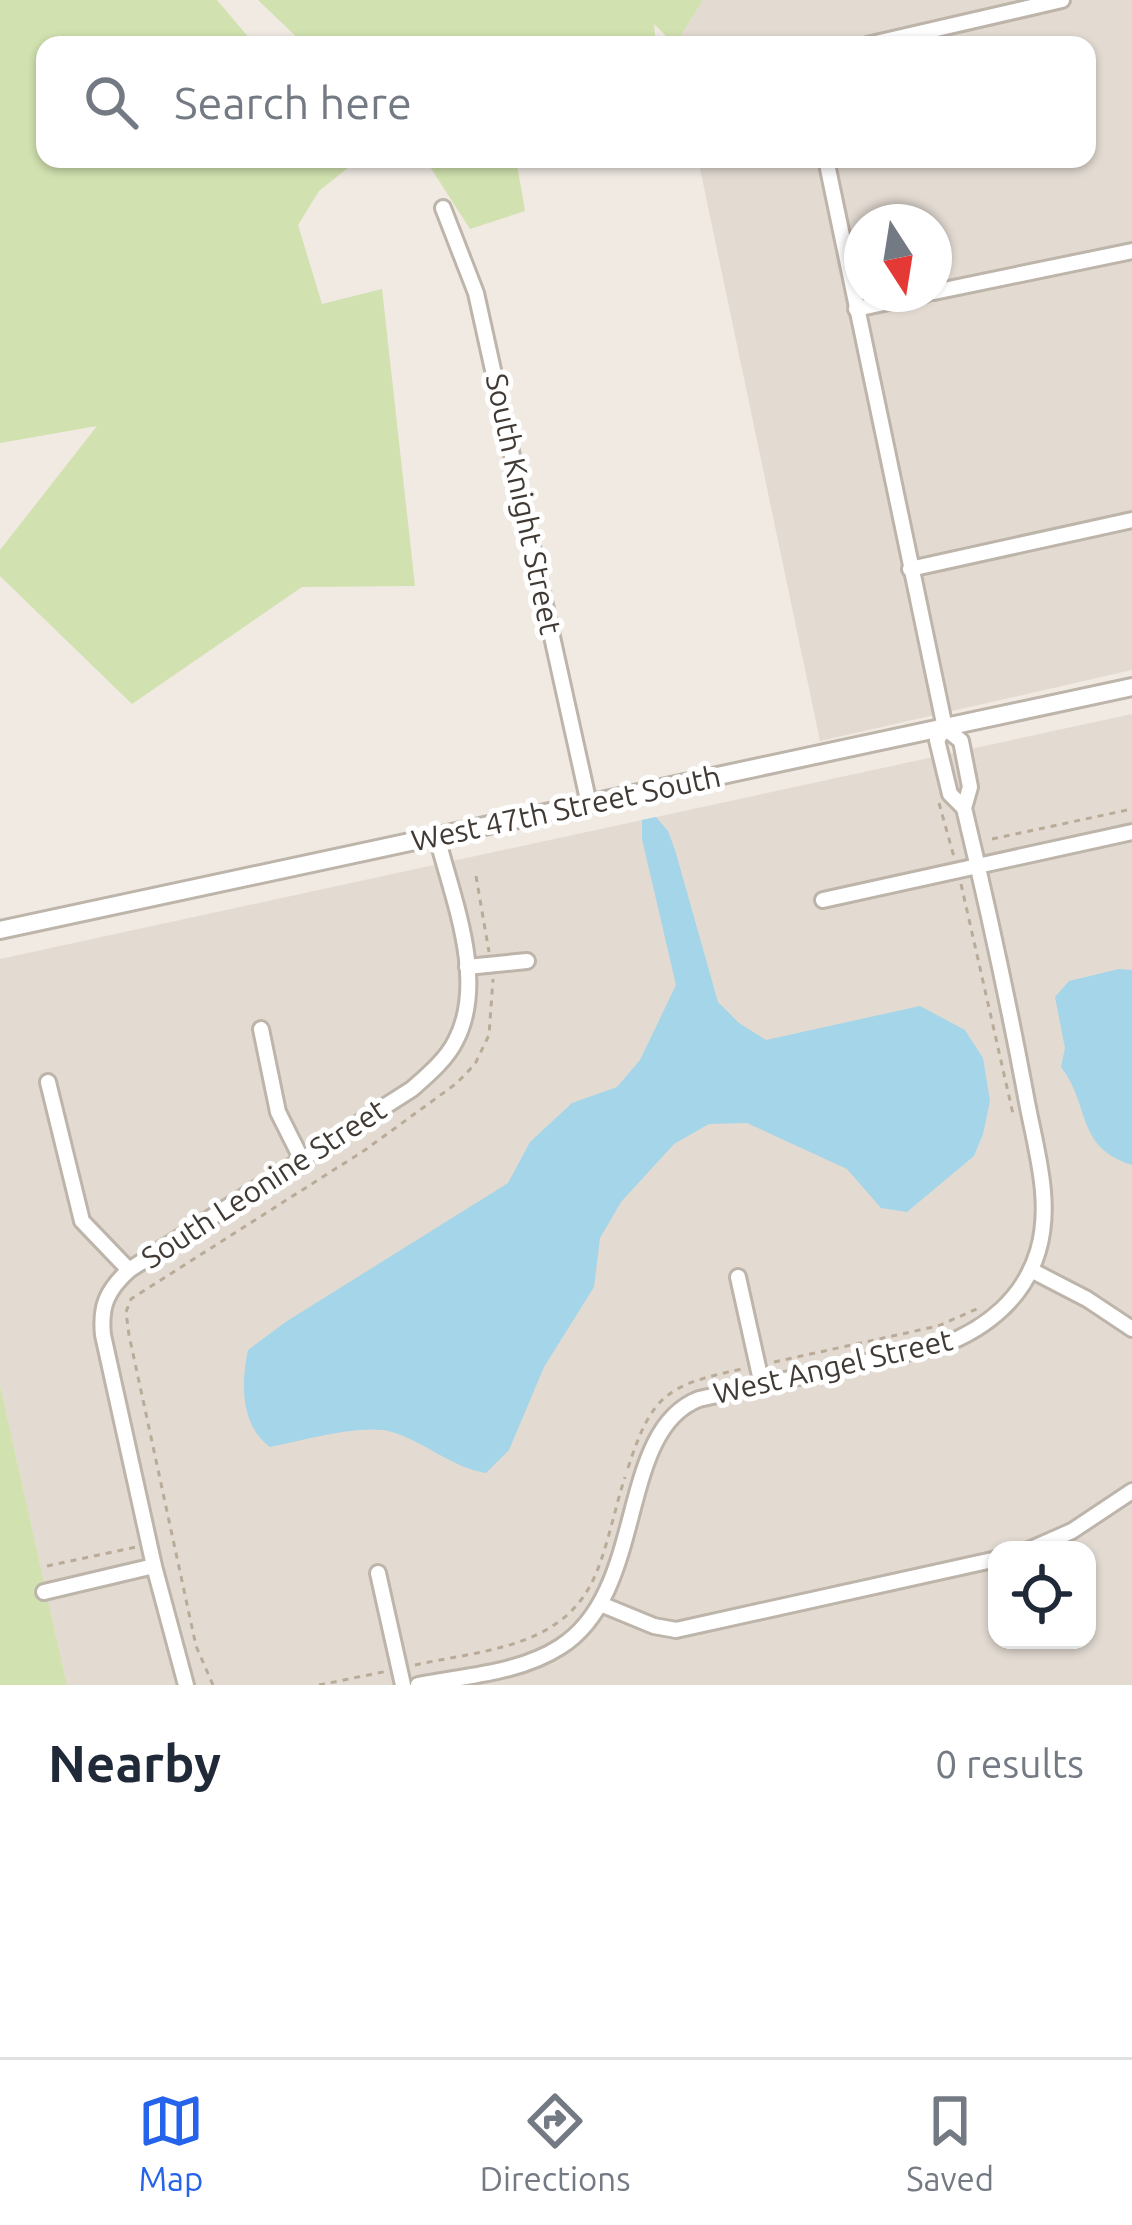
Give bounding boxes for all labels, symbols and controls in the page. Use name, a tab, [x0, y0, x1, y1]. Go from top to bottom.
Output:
search box	[36, 36, 1096, 168]
icon: search	[78, 69, 144, 135]
text: Search here	[174, 77, 412, 128]
north arrow	[844, 204, 952, 312]
street label: South Knight Street	[480, 370, 568, 637]
street label: West 47th Street South	[408, 759, 723, 857]
street label: South Leonine Street	[135, 1091, 392, 1275]
street label: West Angel Street	[710, 1322, 956, 1410]
map controls	[988, 1541, 1096, 1649]
button: locate	[988, 1541, 1096, 1649]
text: Nearby	[48, 1734, 221, 1792]
text: 0 results	[935, 1742, 1084, 1785]
tab: Map	[138, 2088, 204, 2197]
tab: Directions	[480, 2088, 630, 2197]
tab: Saved	[906, 2088, 994, 2197]

